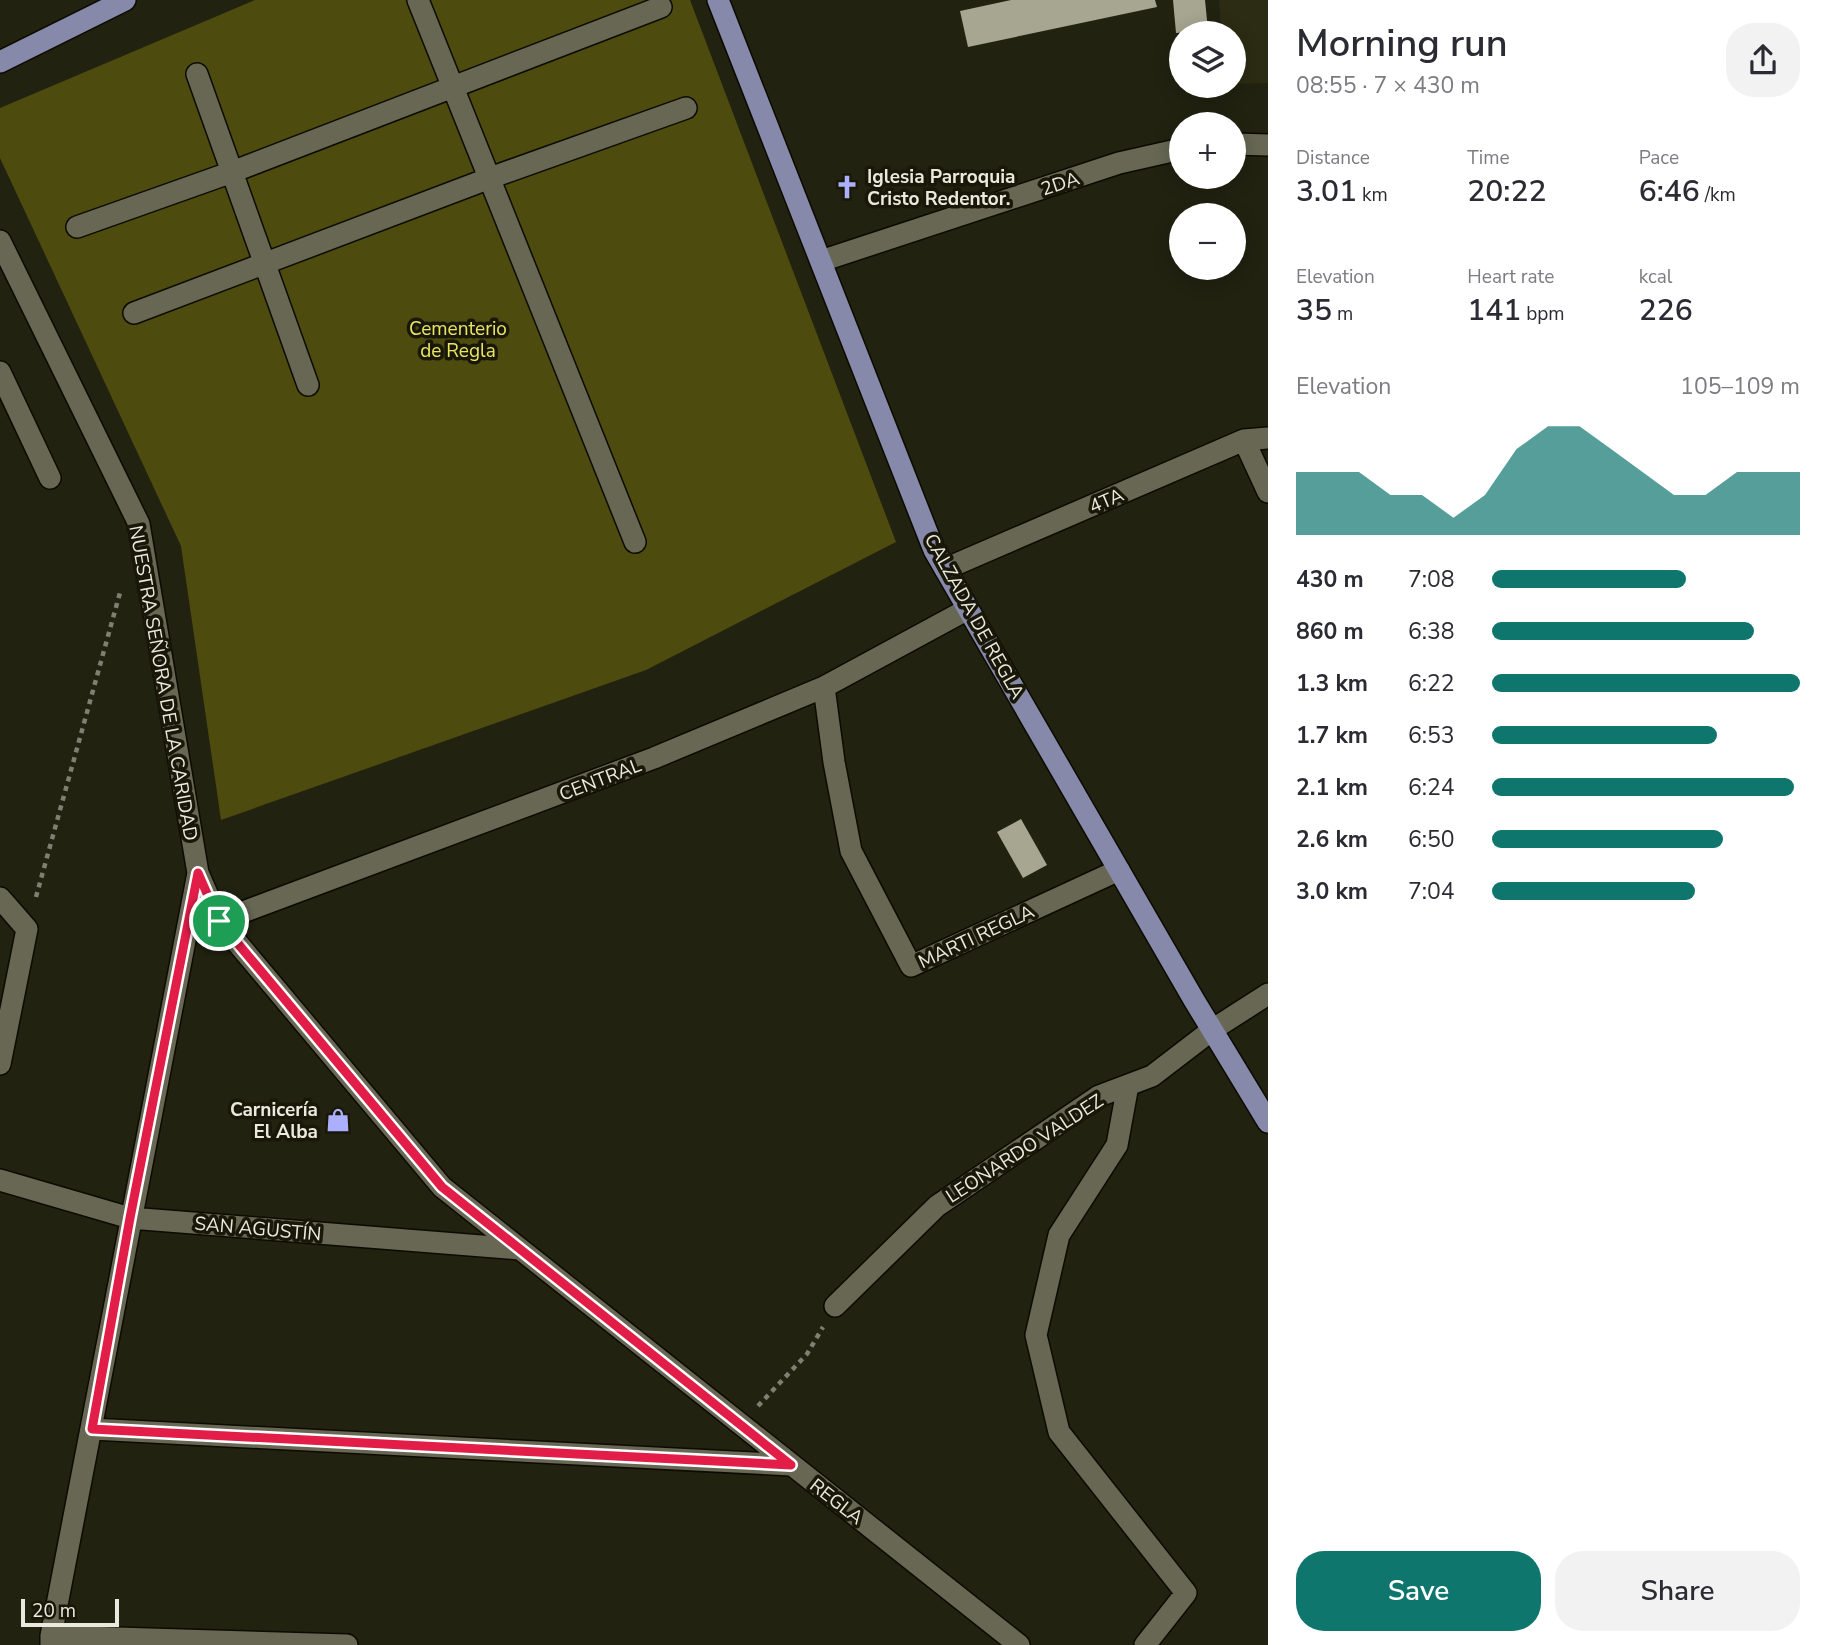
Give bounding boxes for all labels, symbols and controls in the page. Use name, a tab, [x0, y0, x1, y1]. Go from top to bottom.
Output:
text: Morning run	[1296, 18, 1508, 69]
map controls	[1169, 21, 1246, 280]
button: layers	[1169, 21, 1246, 98]
button: share	[1726, 23, 1800, 97]
text: 08:55 · 7 × 430 m	[1296, 70, 1480, 101]
button: +	[1169, 112, 1246, 189]
text: Distance	[1296, 145, 1370, 171]
text: Time	[1467, 145, 1510, 171]
text: Pace	[1639, 145, 1679, 171]
place label: Iglesia Parroquia Cristo Redentor.	[867, 164, 1015, 212]
street label: 2DA	[1038, 165, 1083, 202]
text: 3.01	[1296, 171, 1357, 212]
text: 20:22	[1467, 171, 1546, 212]
text: 6:46	[1639, 171, 1700, 212]
church icon: Iglesia Parroquia Cristo Redentor.	[833, 173, 861, 201]
text: km	[1357, 182, 1388, 208]
text: /km	[1700, 182, 1736, 208]
button: −	[1169, 203, 1246, 280]
text: Elevation	[1296, 264, 1375, 290]
text: Heart rate	[1467, 264, 1554, 290]
text: kcal	[1639, 264, 1672, 290]
text: 35	[1296, 290, 1332, 331]
text: 141	[1467, 290, 1521, 331]
text: 226	[1639, 290, 1693, 331]
text: m	[1332, 301, 1353, 327]
text: bpm	[1521, 301, 1565, 327]
park label: Cementerio de Regla	[409, 316, 507, 364]
text: Elevation	[1296, 371, 1391, 402]
text: 105–109 m	[1680, 371, 1800, 402]
street label: 4TA	[1085, 482, 1128, 520]
street label: NUESTRA SEÑORA DE LA CARIDAD	[122, 523, 204, 843]
street label: CALZADA DE REGLA	[918, 529, 1031, 704]
text: 430 m	[1296, 564, 1364, 595]
text: 7:08	[1408, 564, 1455, 595]
text: 860 m	[1296, 616, 1364, 647]
text: 6:38	[1408, 616, 1455, 647]
text: 1.3 km	[1296, 668, 1368, 699]
text: 6:22	[1408, 668, 1455, 699]
text: 1.7 km	[1296, 720, 1368, 751]
text: 6:53	[1408, 720, 1455, 751]
street label: CENTRAL	[556, 752, 646, 807]
text: 2.1 km	[1296, 772, 1368, 803]
text: 6:24	[1408, 772, 1455, 803]
text: 2.6 km	[1296, 824, 1368, 855]
text: 6:50	[1408, 824, 1455, 855]
text: 3.0 km	[1296, 876, 1368, 907]
text: 7:04	[1408, 876, 1455, 907]
pin	[189, 891, 249, 951]
street label: MARTI REGLA	[914, 899, 1039, 975]
icon: arrive	[200, 902, 238, 940]
street label: LEONARDO VALDEZ	[941, 1088, 1108, 1209]
place label: Carnicería El Alba	[230, 1097, 318, 1145]
shop icon: Carnicería El Alba	[324, 1106, 352, 1134]
street label: SAN AGUSTÍN	[193, 1210, 323, 1248]
street label: REGLA	[804, 1473, 869, 1531]
button: Save	[1296, 1551, 1541, 1631]
button: Share	[1555, 1551, 1800, 1631]
scale bar	[21, 1596, 119, 1628]
text: 20 m	[32, 1598, 76, 1624]

